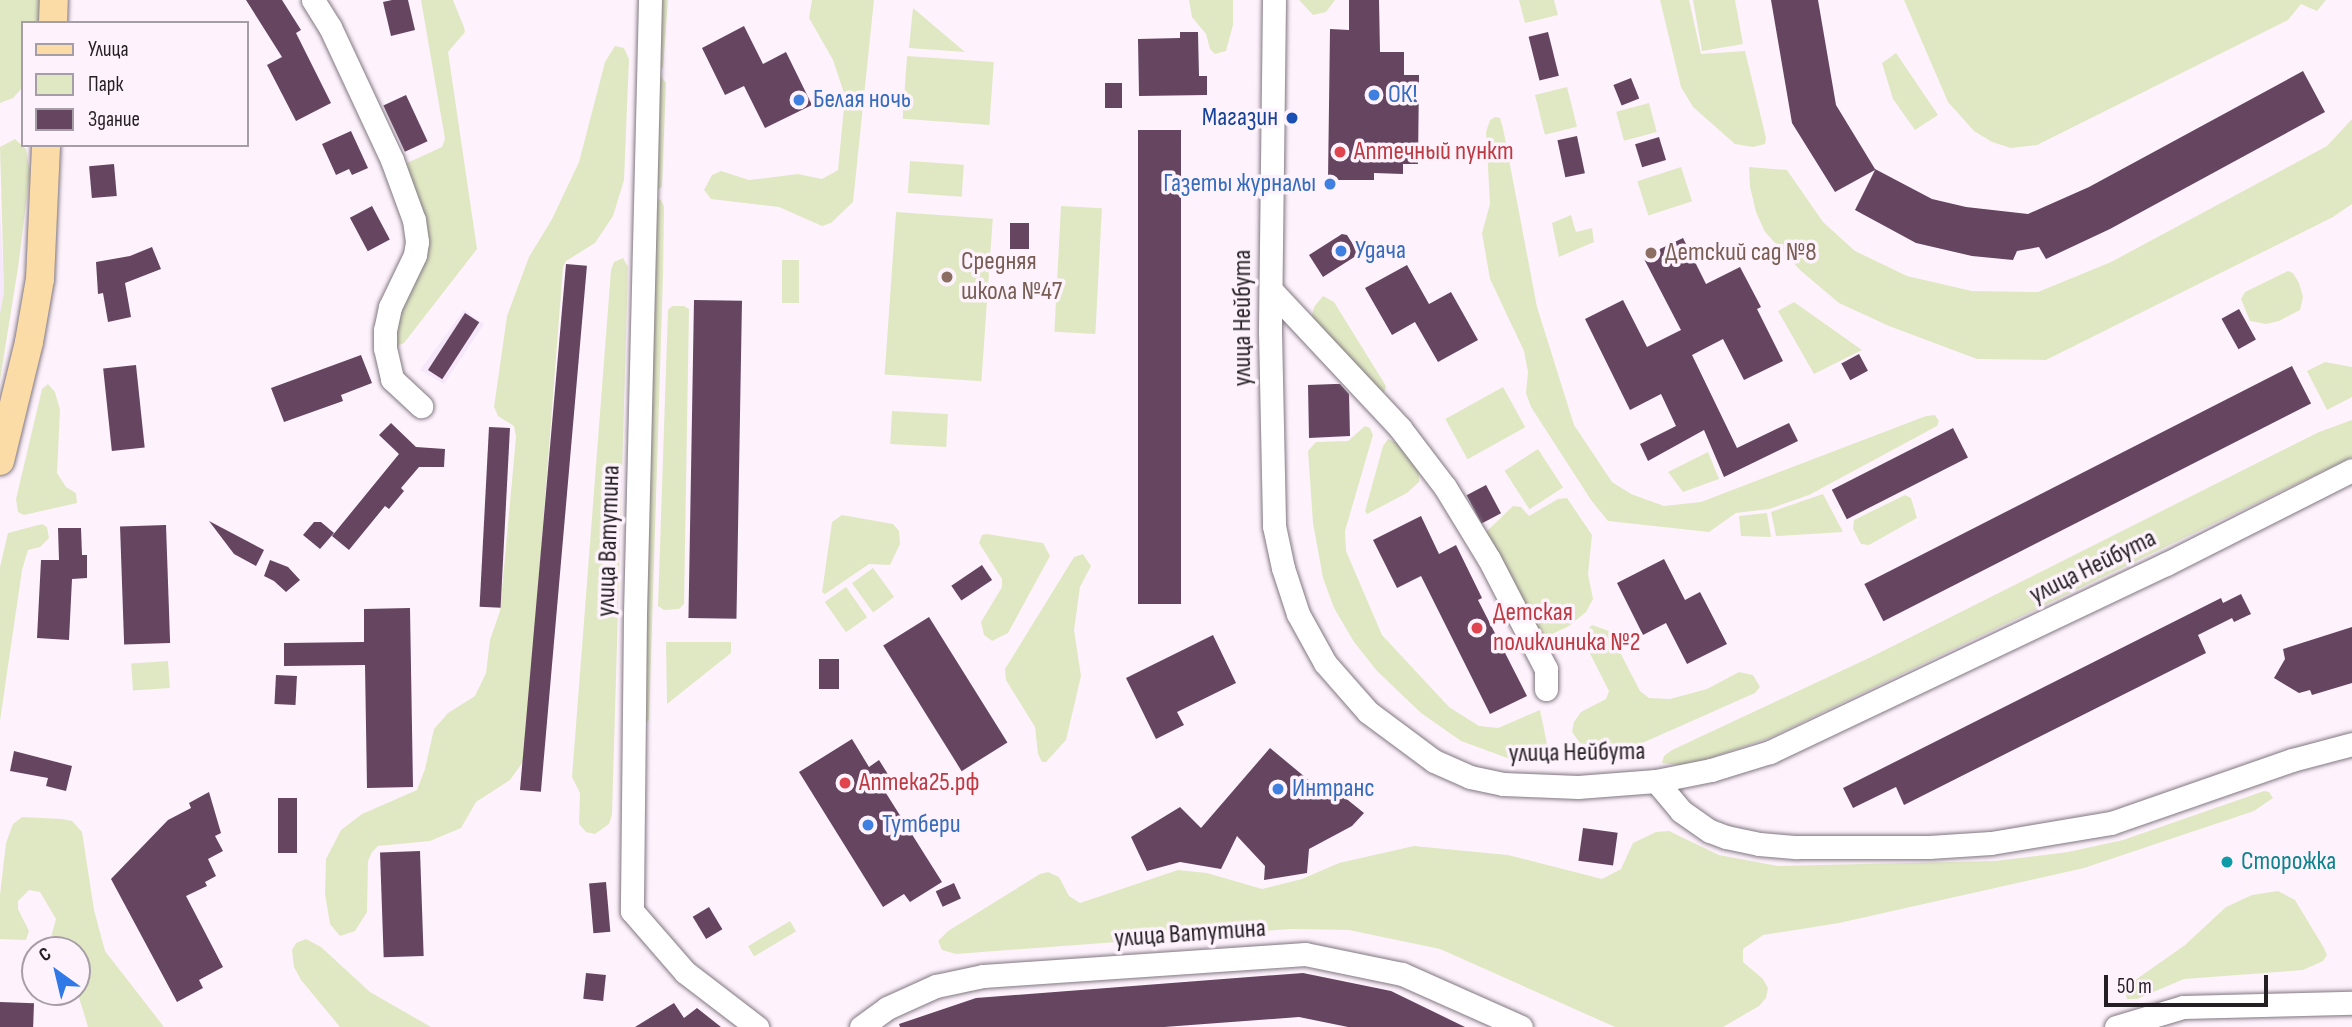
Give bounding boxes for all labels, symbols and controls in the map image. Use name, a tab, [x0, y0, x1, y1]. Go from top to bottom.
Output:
legend	[21, 21, 248, 147]
text: Улица	[88, 37, 129, 62]
text: Парк	[88, 72, 123, 97]
place label: ОК!	[1388, 79, 1417, 111]
place label: Белая ночь	[813, 84, 911, 116]
marker: ОК!	[1366, 87, 1382, 103]
marker: Белая ночь	[791, 92, 807, 108]
place label: Магазин	[1202, 102, 1278, 134]
text: Здание	[88, 107, 140, 132]
marker: Магазин	[1284, 110, 1300, 126]
place label: Аптечный пункт	[1354, 136, 1514, 168]
marker: Аптечный пункт	[1332, 144, 1348, 160]
place label: Газеты журналы	[1163, 168, 1316, 200]
marker: Газеты журналы	[1322, 176, 1338, 192]
place label: Удача	[1355, 235, 1406, 267]
place label: Детский сад №8	[1665, 237, 1817, 269]
marker: Удача	[1333, 243, 1349, 259]
marker: Детский сад №8	[1643, 245, 1659, 261]
place label: Средняя школа №47	[961, 246, 1062, 308]
street label: улица Нейбута	[1227, 250, 1259, 386]
marker: Средняя школа №47	[939, 269, 955, 285]
street label: улица Ватутина	[591, 465, 627, 617]
street label: улица Нейбута	[2025, 523, 2161, 611]
place label: Детская поликлиника №2	[1493, 597, 1640, 658]
marker: Детская поликлиника №2	[1467, 618, 1487, 638]
street label: улица Нейбута	[1508, 736, 1646, 770]
place label: Аптека25.рф	[859, 767, 979, 799]
place label: Интранс	[1292, 773, 1375, 805]
marker: Аптека25.рф	[837, 775, 853, 791]
marker: Интранс	[1270, 781, 1286, 797]
place label: Тутбери	[882, 809, 961, 841]
marker: Тутбери	[860, 817, 876, 833]
place label: Сторожка	[2241, 846, 2336, 878]
marker: Сторожка	[2219, 854, 2235, 870]
street label: улица Ватутина	[1113, 913, 1267, 955]
north arrow	[21, 936, 91, 1006]
text: С	[35, 943, 56, 967]
scale bar	[2107, 960, 2272, 1004]
text: 50 m	[2117, 974, 2152, 999]

